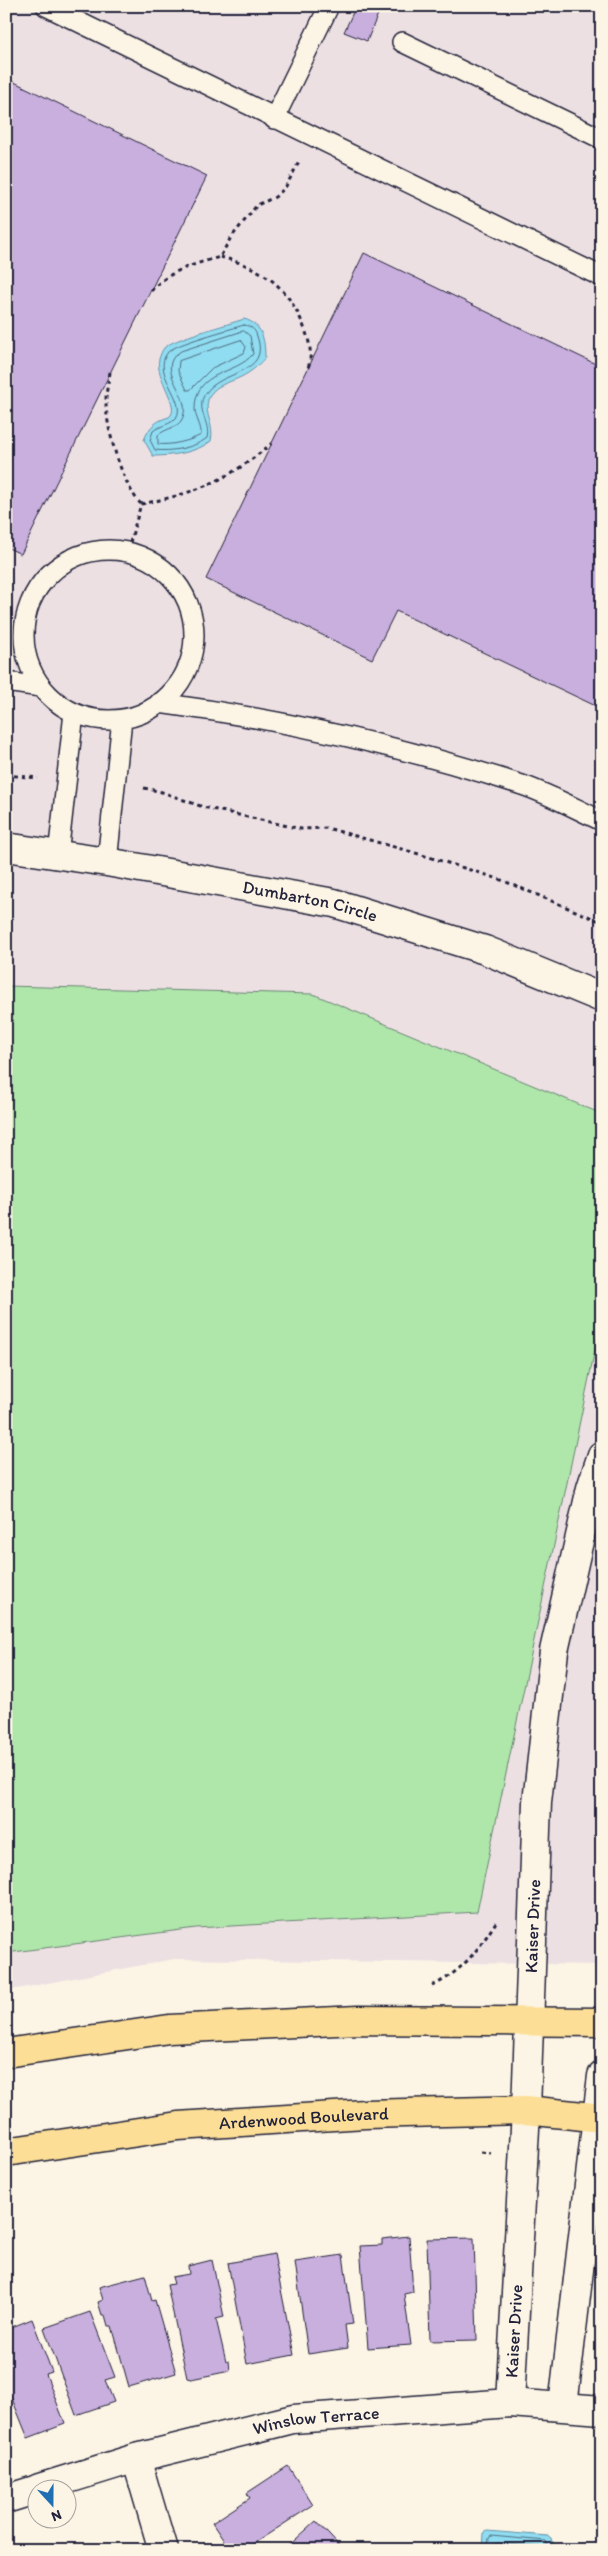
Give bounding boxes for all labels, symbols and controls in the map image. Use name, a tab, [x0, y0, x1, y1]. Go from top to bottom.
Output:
street label: Dumbarton Circle	[241, 876, 380, 927]
street label: Kaiser Drive	[520, 1879, 545, 1973]
street label: Ardenwood Boulevard	[218, 2102, 389, 2134]
street label: Kaiser Drive	[500, 2284, 527, 2378]
street label: Winslow Terrace	[250, 2402, 380, 2440]
north arrow	[28, 2478, 78, 2528]
text: N	[49, 2506, 64, 2525]

